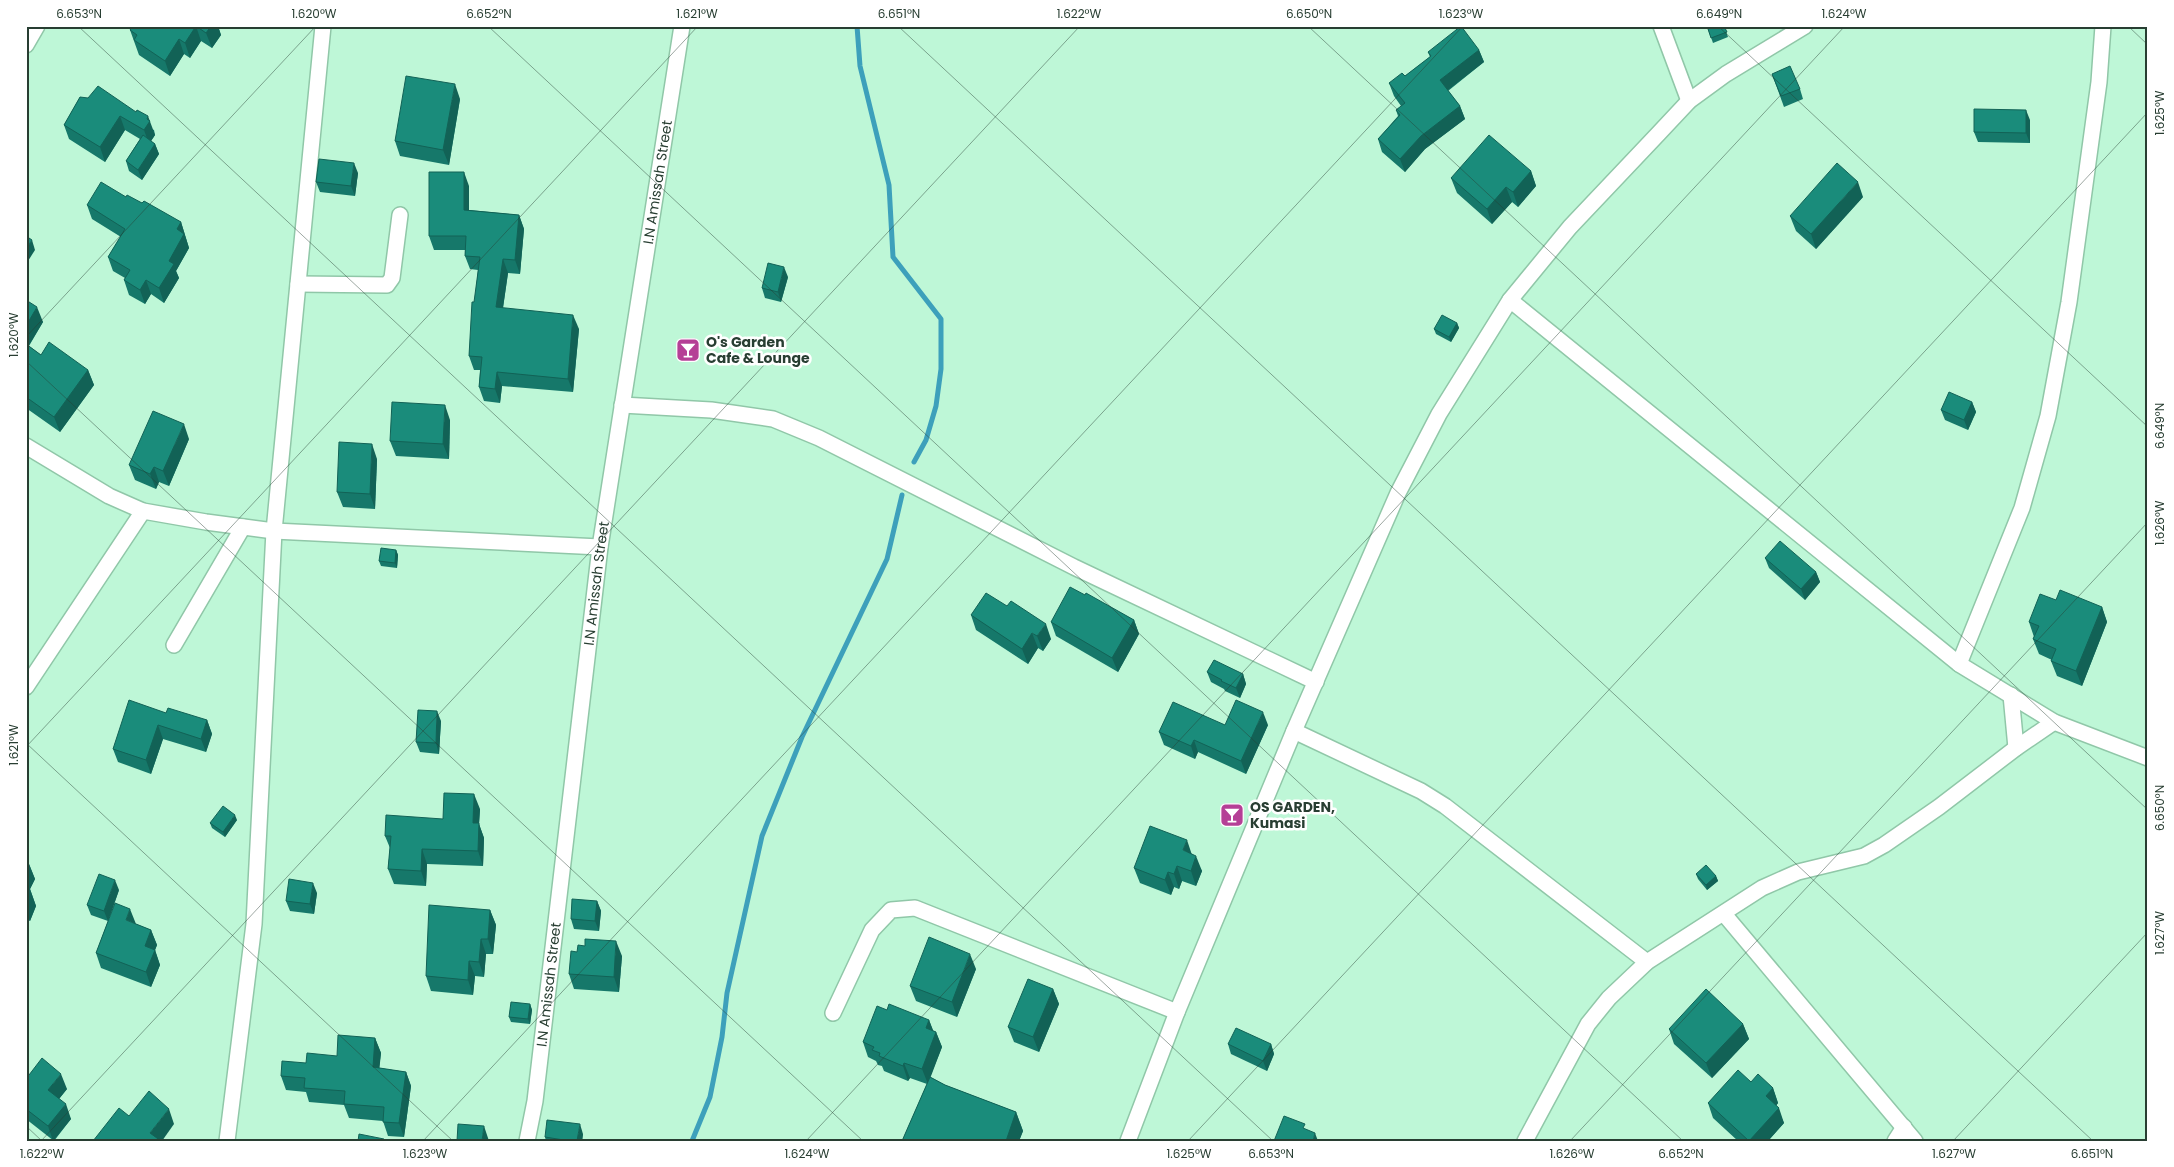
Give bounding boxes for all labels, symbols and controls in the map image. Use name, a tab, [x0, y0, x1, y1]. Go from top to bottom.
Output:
text: 6.653°N	[56, 5, 102, 22]
text: 1.620°W	[291, 5, 337, 22]
text: 6.652°N	[466, 5, 512, 22]
text: 1.621°W	[676, 5, 718, 22]
text: 6.651°N	[878, 5, 920, 22]
text: 1.622°W	[1057, 5, 1101, 22]
text: 6.650°N	[1286, 5, 1332, 22]
text: 1.623°W	[1439, 5, 1484, 22]
text: 6.649°N	[1696, 5, 1742, 22]
text: 1.624°W	[1821, 5, 1867, 22]
text: 1.625°W	[2151, 90, 2168, 136]
street label: I.N Amissah Street	[638, 119, 677, 245]
text: 1.620°W	[5, 312, 22, 358]
place label: O's Garden Cafe & Lounge	[706, 332, 810, 368]
bar icon: O's Garden Cafe & Lounge	[675, 337, 701, 363]
text: 6.649°N	[2151, 403, 2168, 449]
text: 1.626°W	[2151, 500, 2168, 546]
street label: I.N Amissah Street	[579, 520, 614, 647]
text: 1.621°W	[5, 724, 22, 766]
text: 6.650°N	[2151, 785, 2168, 831]
place label: OS GARDEN, Kumasi	[1250, 797, 1335, 833]
bar icon: OS GARDEN, Kumasi	[1219, 802, 1245, 828]
text: 1.627°W	[2151, 911, 2168, 955]
street label: I.N Amissah Street	[531, 921, 566, 1048]
text: 1.622°W	[20, 1145, 64, 1162]
text: 1.623°W	[403, 1145, 448, 1162]
text: 1.624°W	[784, 1145, 830, 1162]
text: 1.625°W	[1166, 1145, 1212, 1162]
text: 6.653°N	[1248, 1145, 1294, 1162]
text: 1.626°W	[1549, 1145, 1595, 1162]
text: 6.652°N	[1658, 1145, 1704, 1162]
text: 1.627°W	[1932, 1145, 1976, 1162]
text: 6.651°N	[2071, 1145, 2113, 1162]

